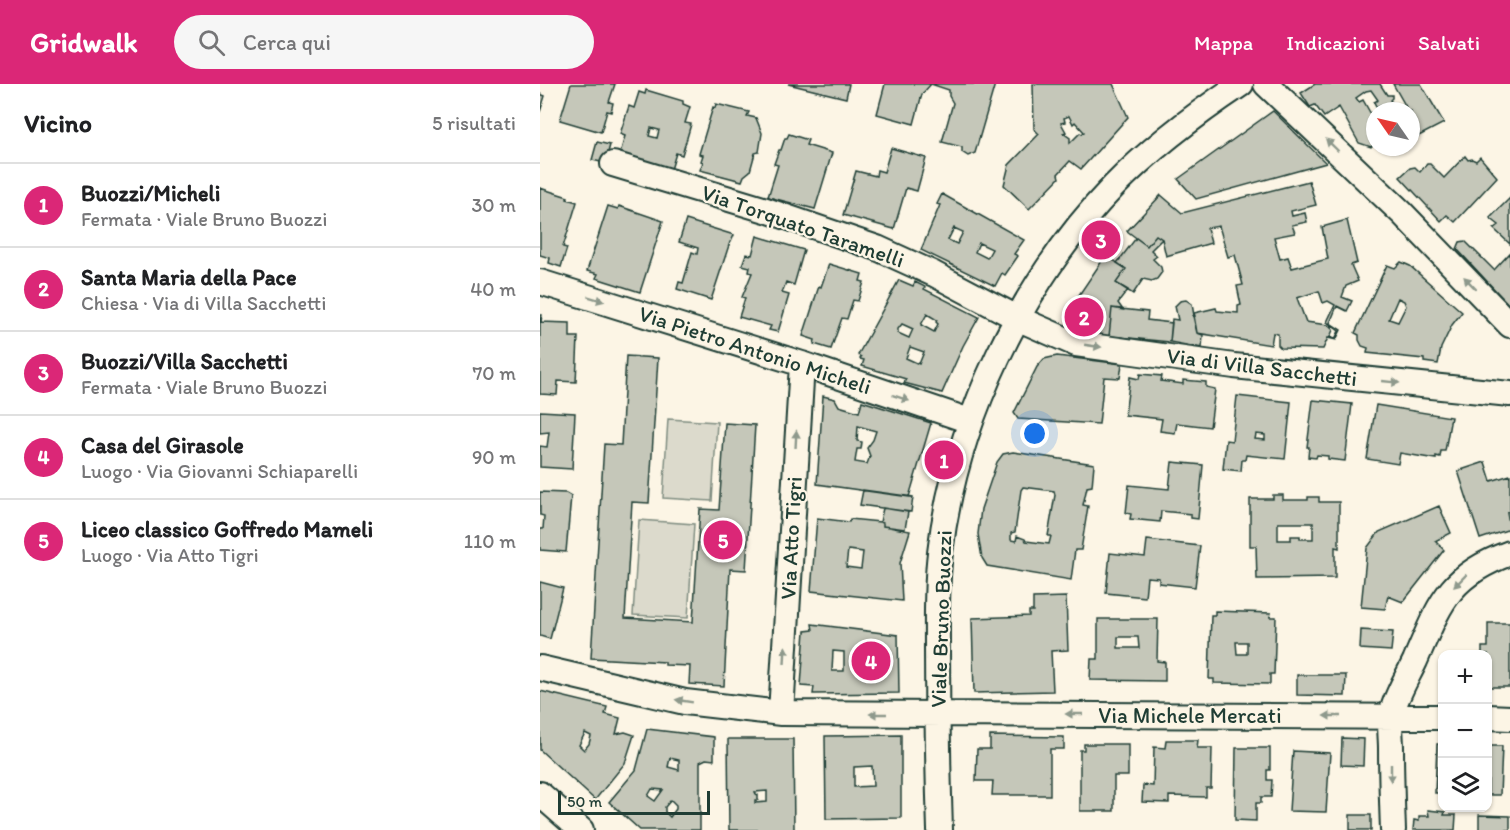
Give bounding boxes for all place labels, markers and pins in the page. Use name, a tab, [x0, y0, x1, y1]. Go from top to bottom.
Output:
pin: 3	[1082, 218, 1120, 262]
pin: 2	[1064, 294, 1104, 340]
pin: 1	[924, 438, 964, 482]
pin: 5	[704, 518, 742, 562]
pin: 4	[852, 638, 890, 684]

